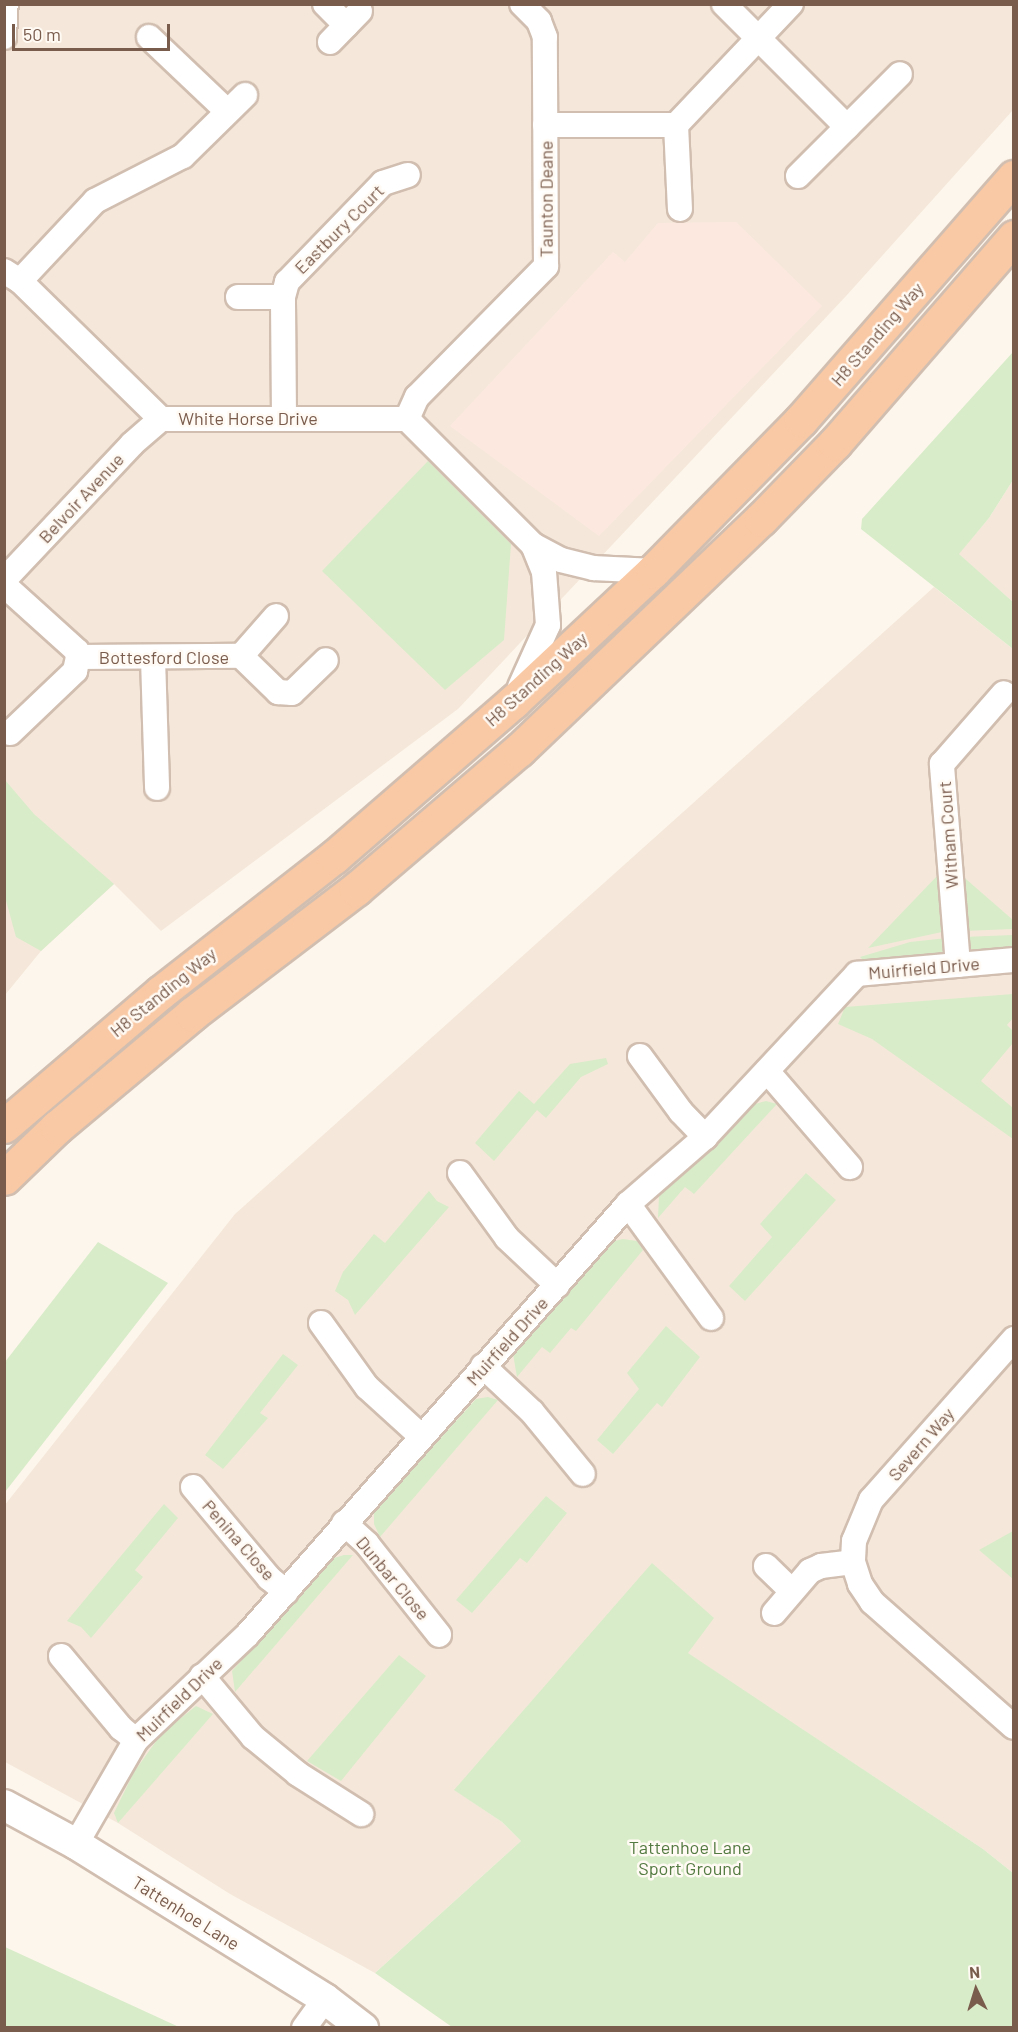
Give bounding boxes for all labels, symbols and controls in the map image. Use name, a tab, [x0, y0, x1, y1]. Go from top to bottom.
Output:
scale bar	[15, 12, 172, 50]
text: 50 m	[23, 23, 61, 45]
street label: Taunton Deane	[535, 141, 557, 257]
street label: Eastbury Court	[290, 180, 388, 278]
street label: H8 Standing Way	[826, 278, 928, 390]
street label: White Horse Drive	[178, 407, 318, 429]
street label: Belvoir Avenue	[34, 449, 128, 547]
street label: H8 Standing Way	[480, 627, 592, 731]
street label: Bottesford Close	[99, 646, 229, 668]
street label: Witham Court	[933, 780, 963, 890]
street label: H8 Standing Way	[106, 943, 220, 1041]
street label: Muirfield Drive	[867, 952, 981, 984]
street label: Muirfield Drive	[462, 1292, 552, 1390]
street label: Severn Way	[883, 1403, 959, 1485]
street label: Penina Close	[198, 1495, 280, 1585]
street label: Dunbar Close	[352, 1532, 434, 1624]
street label: Muirfield Drive	[131, 1652, 227, 1746]
park label: Tattenhoe Lane Sport Ground	[629, 1837, 751, 1880]
street label: Tattenhoe Lane	[128, 1871, 244, 1955]
north arrow	[946, 1960, 1006, 2020]
text: N	[969, 1962, 981, 1981]

